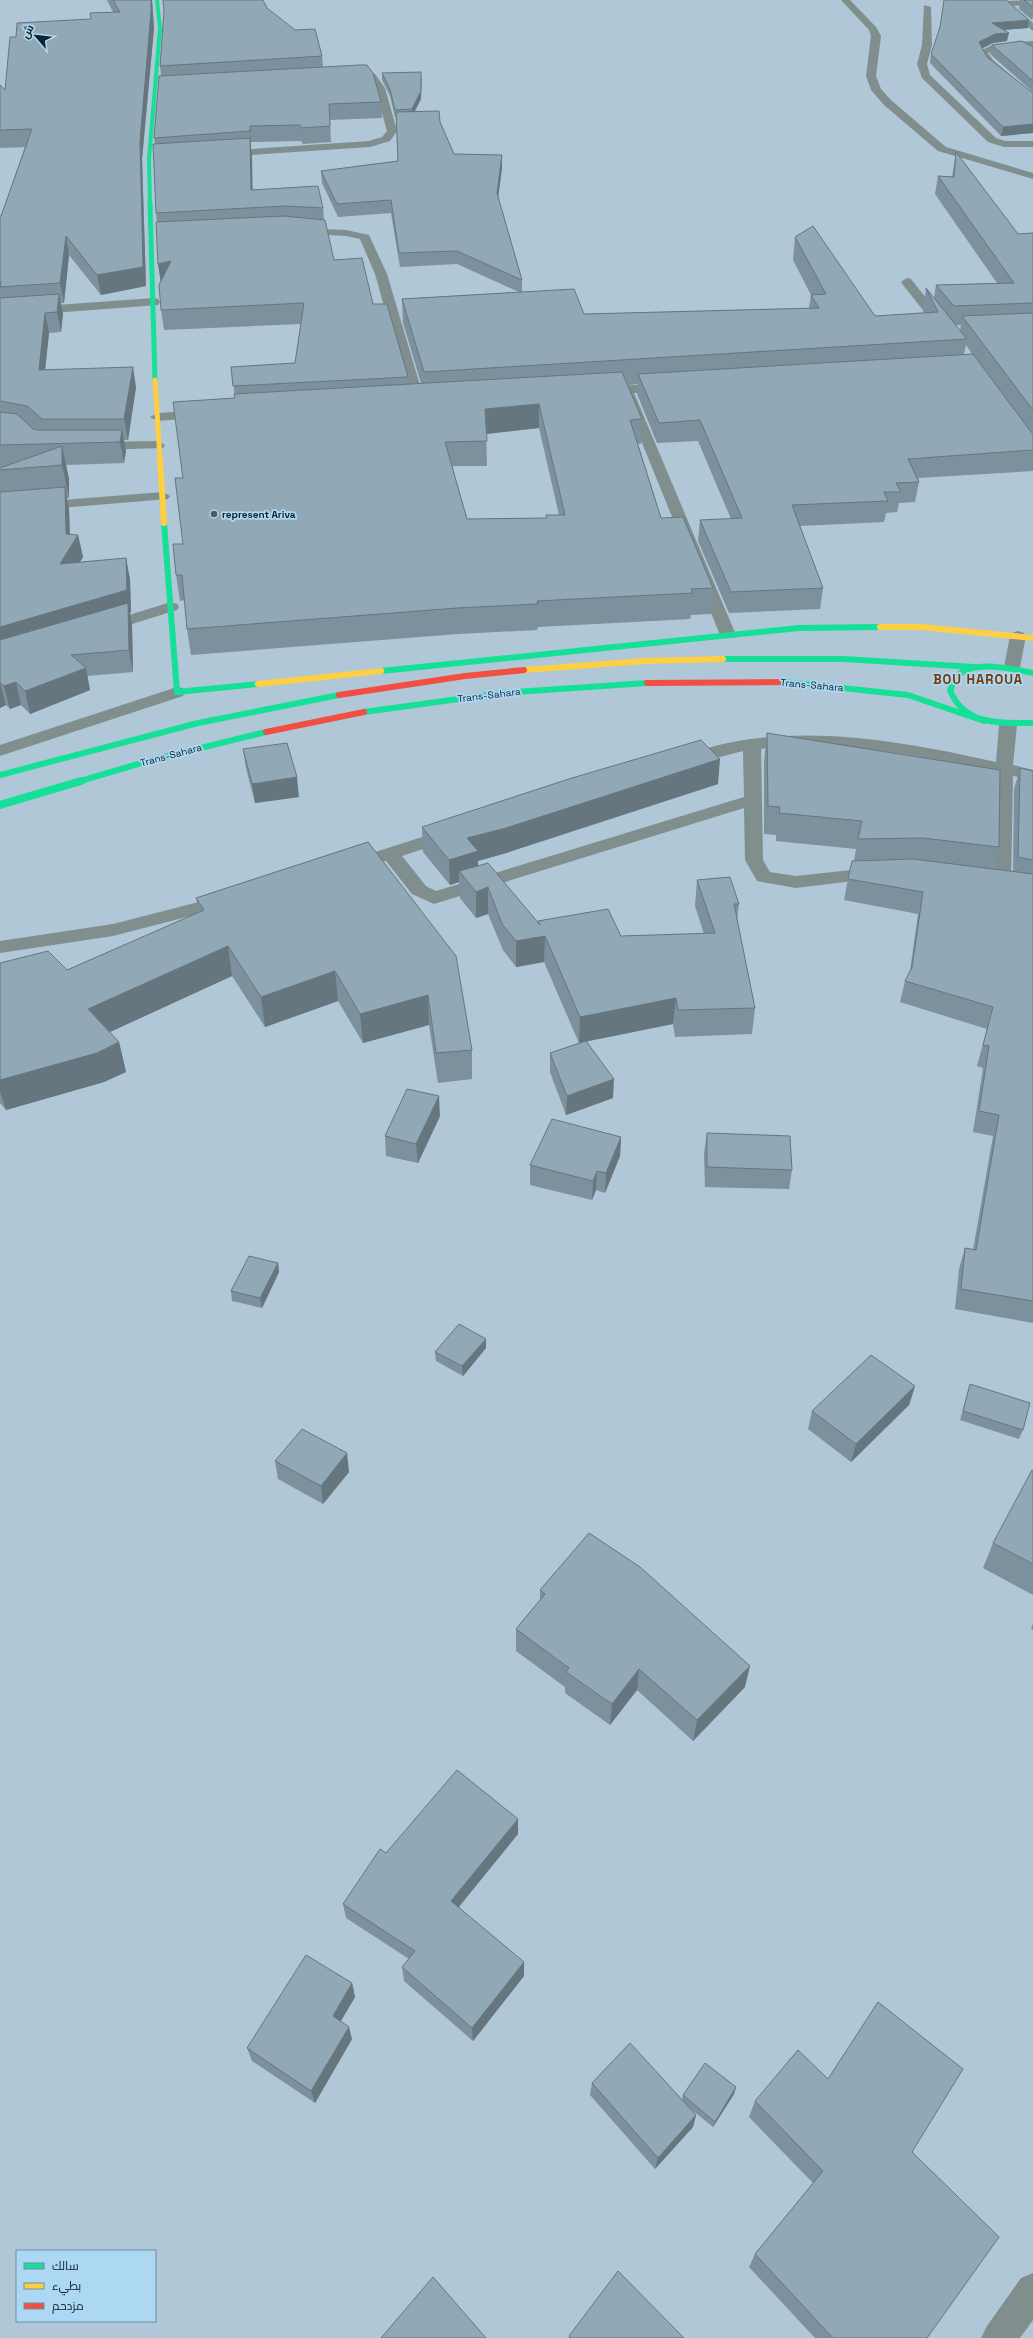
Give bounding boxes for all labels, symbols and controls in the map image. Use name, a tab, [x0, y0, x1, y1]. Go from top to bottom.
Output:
north arrow	[16, 16, 56, 56]
text: ش	[18, 22, 37, 41]
place label: represent Ariva	[222, 508, 296, 521]
marker: represent Ariva	[209, 509, 219, 519]
district label: BOU HAROUA	[933, 671, 1023, 688]
street label: Trans-Sahara	[780, 676, 844, 694]
street label: Trans-Sahara	[457, 685, 522, 705]
street label: Trans-Sahara	[139, 740, 204, 770]
legend	[16, 2250, 156, 2322]
text: سالك	[52, 2258, 79, 2274]
text: بطيء	[52, 2278, 81, 2296]
text: مزدحم	[52, 2298, 84, 2314]

